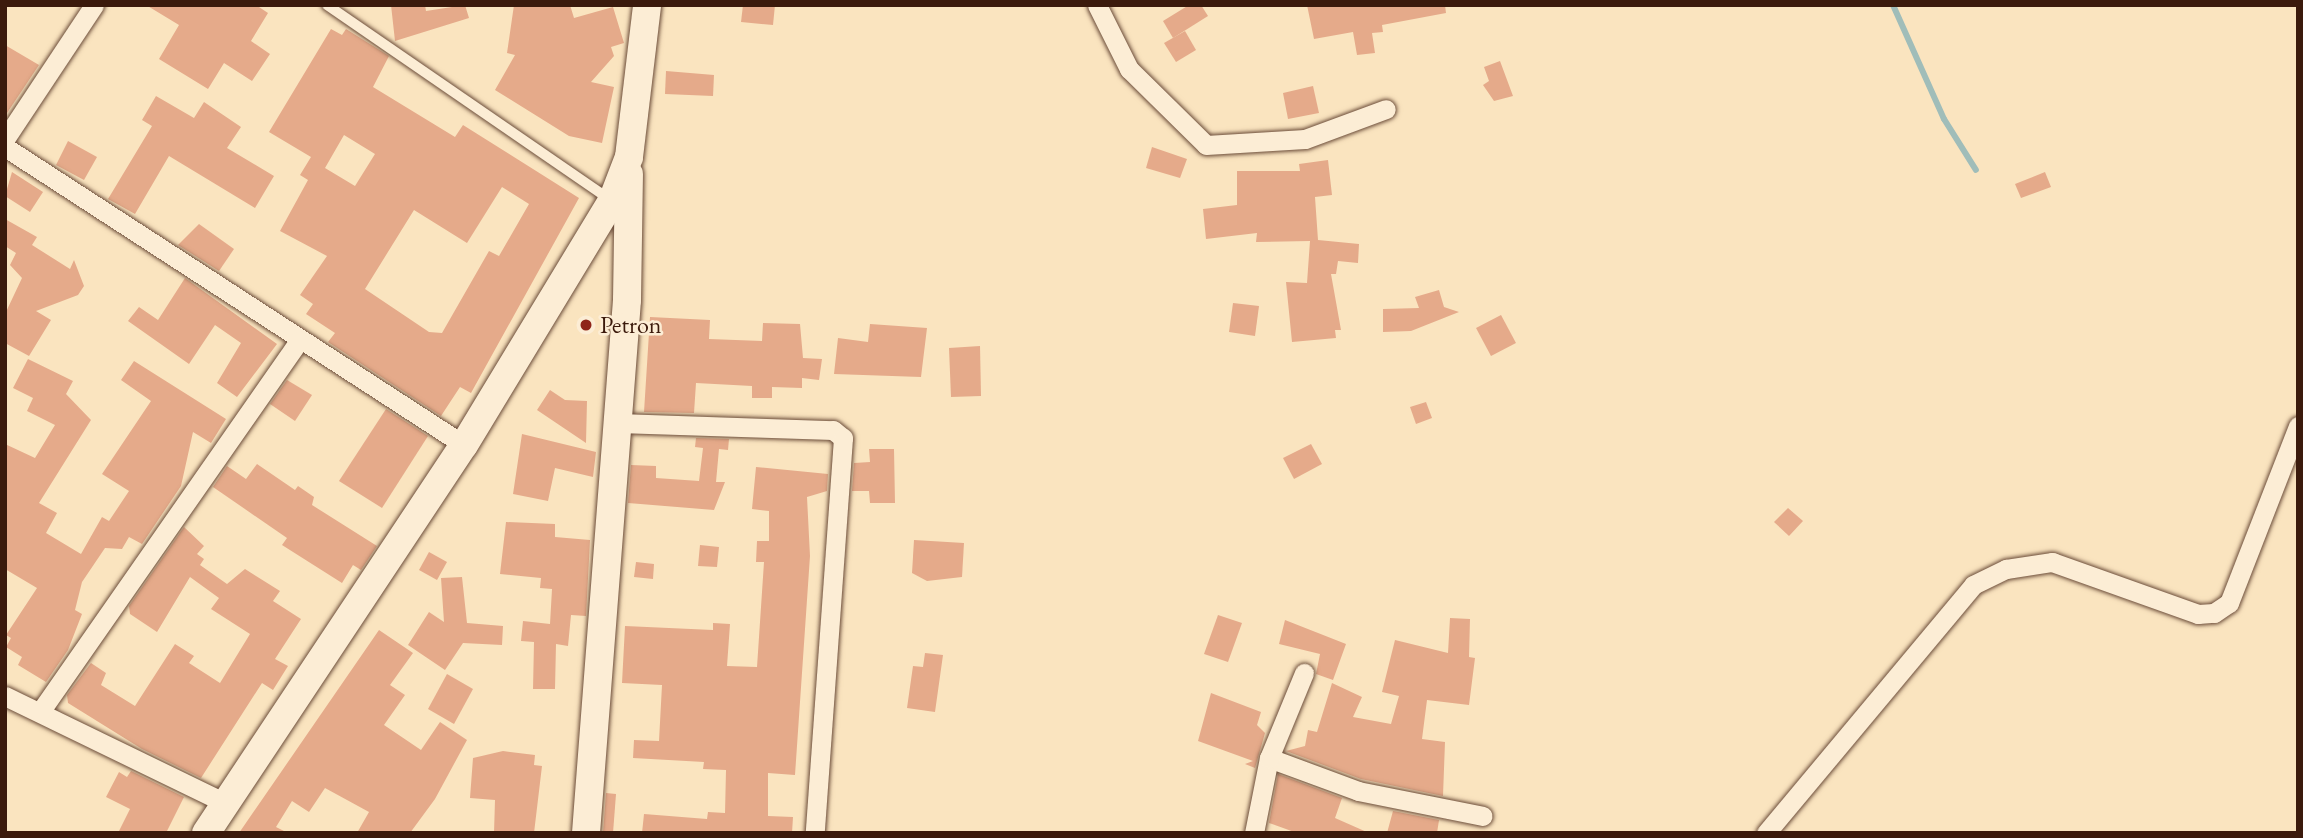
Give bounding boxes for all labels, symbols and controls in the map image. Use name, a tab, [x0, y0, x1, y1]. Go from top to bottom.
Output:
place label: Petron	[600, 311, 662, 339]
marker: Petron	[578, 317, 594, 333]

